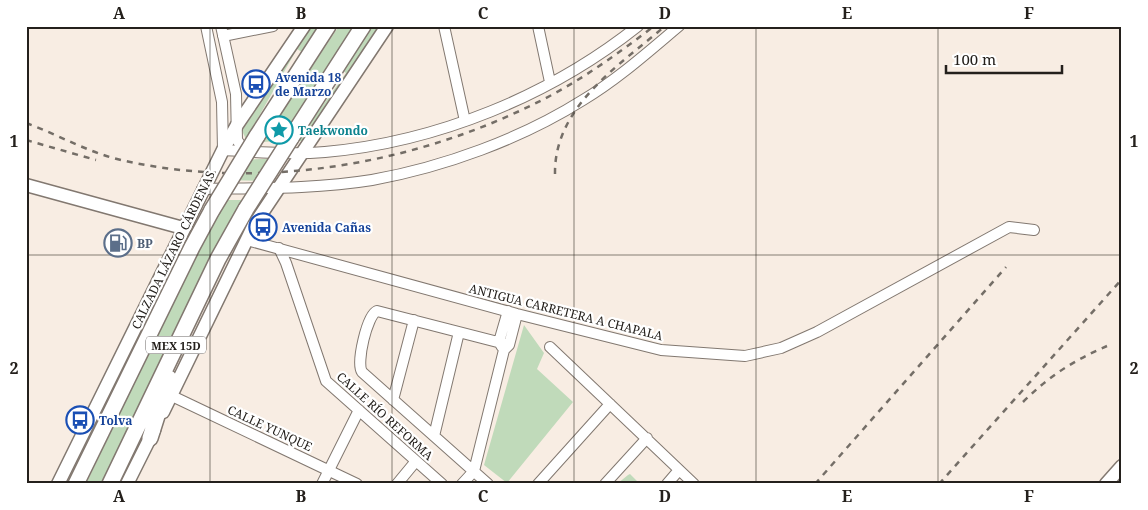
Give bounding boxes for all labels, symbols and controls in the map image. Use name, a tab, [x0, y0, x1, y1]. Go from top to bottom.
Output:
text: A	[113, 2, 126, 24]
text: B	[296, 2, 307, 24]
text: C	[478, 2, 489, 24]
text: D	[659, 2, 671, 24]
text: E	[842, 2, 852, 24]
text: F	[1024, 2, 1034, 24]
scale bar	[946, 42, 1062, 74]
text: 100 m	[953, 49, 996, 69]
bus stop icon: Avenida 18 de Marzo	[241, 69, 271, 99]
place label: Avenida 18 de Marzo	[275, 69, 342, 100]
place icon: Taekwondo	[264, 115, 294, 145]
place label: Taekwondo	[298, 122, 368, 139]
text: 1	[9, 130, 19, 152]
text: 1	[1129, 130, 1139, 152]
street label: CALZADA LÁZARO CÁRDENAS	[127, 168, 219, 332]
bus stop icon: Avenida Cañas	[248, 212, 278, 242]
place label: Avenida Cañas	[282, 219, 371, 236]
fuel station icon: BP	[103, 228, 133, 258]
place label: BP	[137, 235, 153, 252]
street label: ANTIGUA CARRETERA A CHAPALA	[467, 280, 665, 344]
road number: MEX 15D	[146, 336, 206, 354]
text: 2	[9, 357, 19, 379]
text: 2	[1129, 357, 1139, 379]
street label: CALLE RÍO REFORMA	[333, 368, 437, 464]
street label: CALLE YUNQUE	[225, 401, 315, 455]
bus stop icon: Tolva	[65, 405, 95, 435]
place label: Tolva	[99, 412, 132, 429]
text: A	[113, 485, 126, 507]
text: B	[296, 485, 307, 507]
text: C	[478, 485, 489, 507]
text: D	[659, 485, 671, 507]
text: E	[842, 485, 852, 507]
text: F	[1024, 485, 1034, 507]

